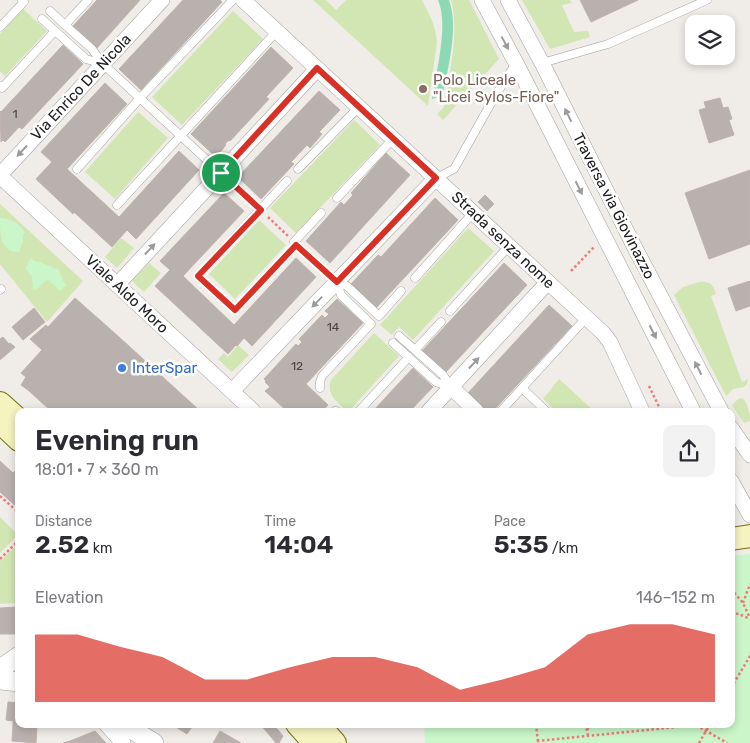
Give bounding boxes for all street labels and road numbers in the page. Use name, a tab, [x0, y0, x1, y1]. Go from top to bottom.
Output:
street label: Via Enrico De Nicola	[27, 30, 135, 144]
street label: Traversa via Giovinazzo	[569, 130, 659, 282]
street label: Strada senza nome	[448, 188, 558, 292]
street label: Viale Aldo Moro	[82, 251, 172, 337]

